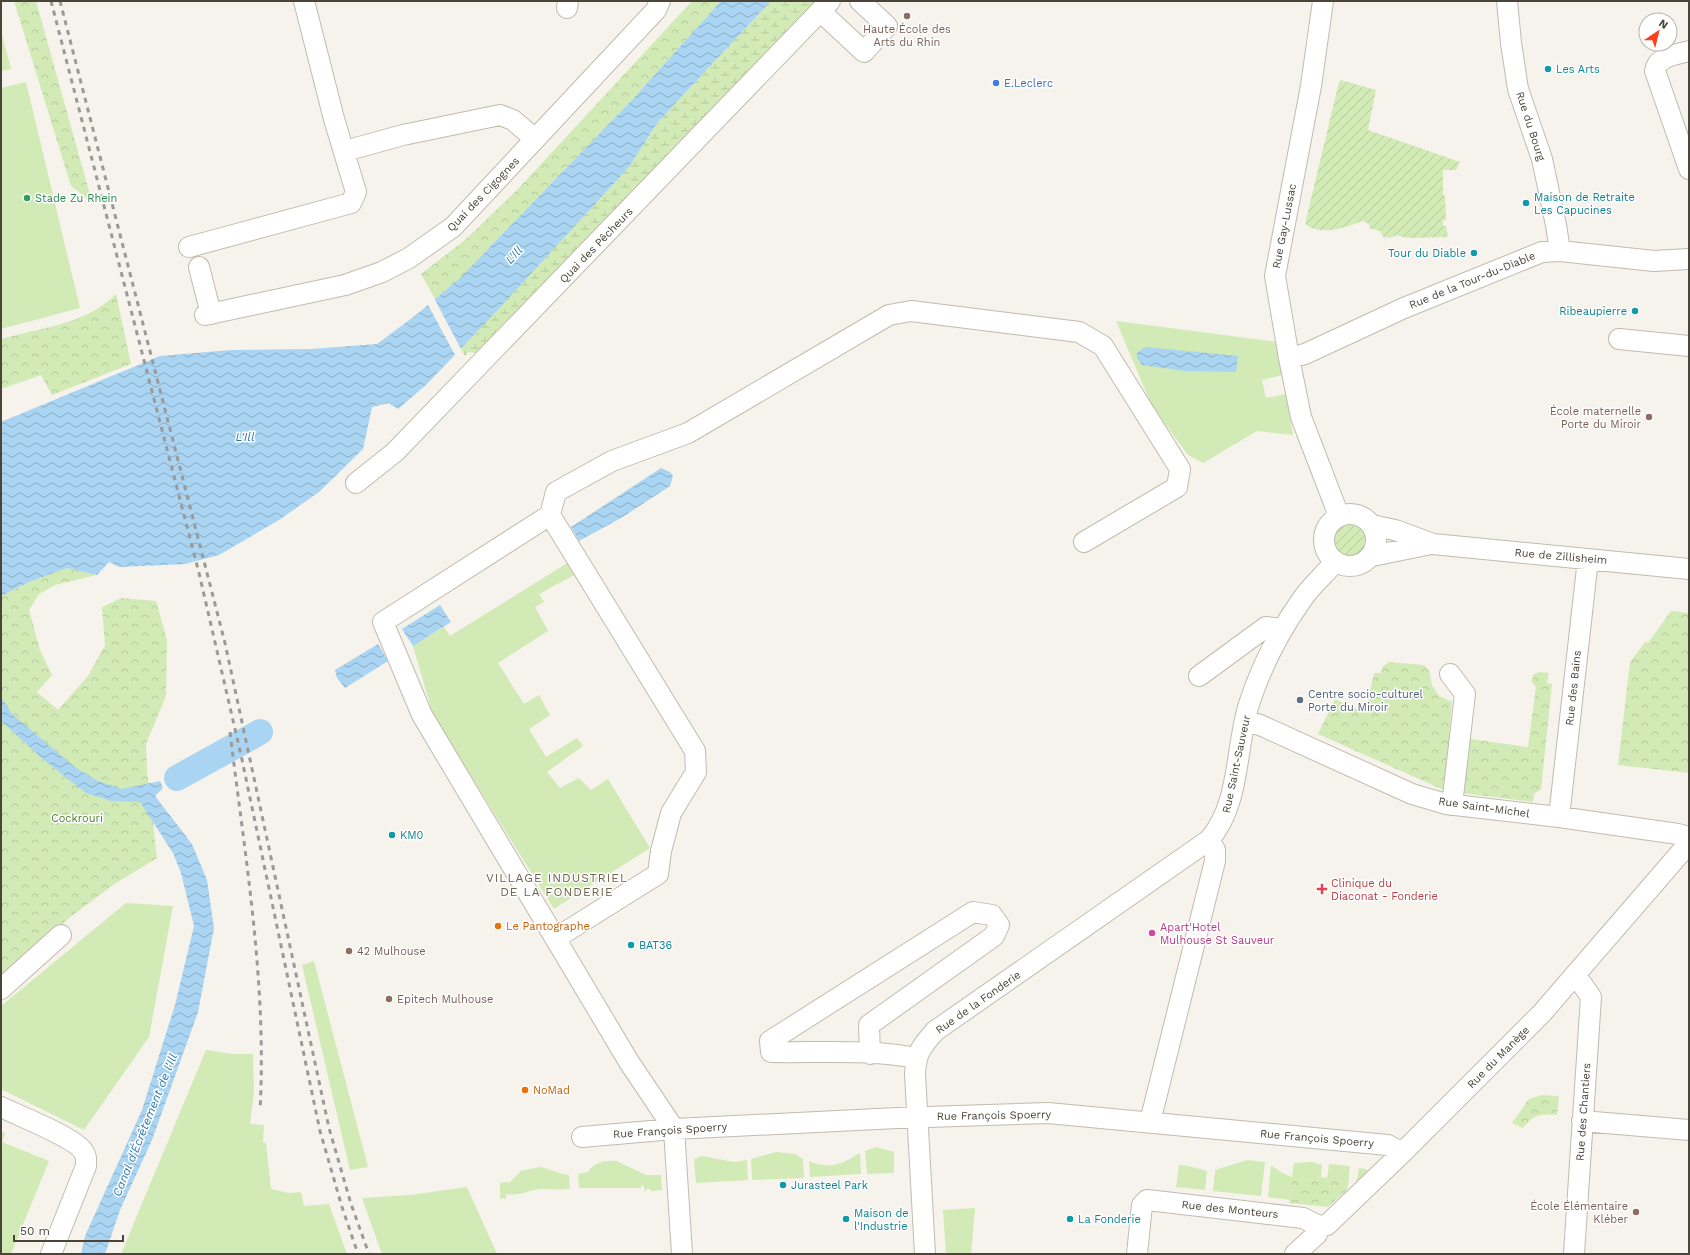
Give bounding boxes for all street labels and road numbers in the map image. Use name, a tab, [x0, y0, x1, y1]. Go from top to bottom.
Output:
street label: Rue du Bourg	[1513, 90, 1548, 163]
street label: Quai des Cigognes	[444, 154, 522, 234]
street label: Rue Gay-Lussac	[1270, 183, 1299, 270]
street label: Quai des Pêcheurs	[557, 205, 636, 286]
street label: Rue de la Tour-du-Diable	[1407, 249, 1537, 312]
street label: Rue de Zillisheim	[1514, 546, 1608, 567]
street label: Rue des Bains	[1563, 649, 1584, 726]
street label: Rue Saint-Sauveur	[1220, 713, 1253, 814]
street label: Rue Saint-Michel	[1437, 795, 1531, 820]
street label: Rue de la Fonderie	[933, 968, 1023, 1037]
street label: Rue du Manège	[1465, 1024, 1532, 1091]
street label: Rue des Chantiers	[1574, 1062, 1593, 1161]
street label: Rue François Spoerry	[937, 1108, 1052, 1123]
street label: Rue François Spoerry	[613, 1120, 728, 1141]
street label: Rue François Spoerry	[1259, 1127, 1375, 1150]
street label: Rue des Monteurs	[1181, 1198, 1279, 1221]

